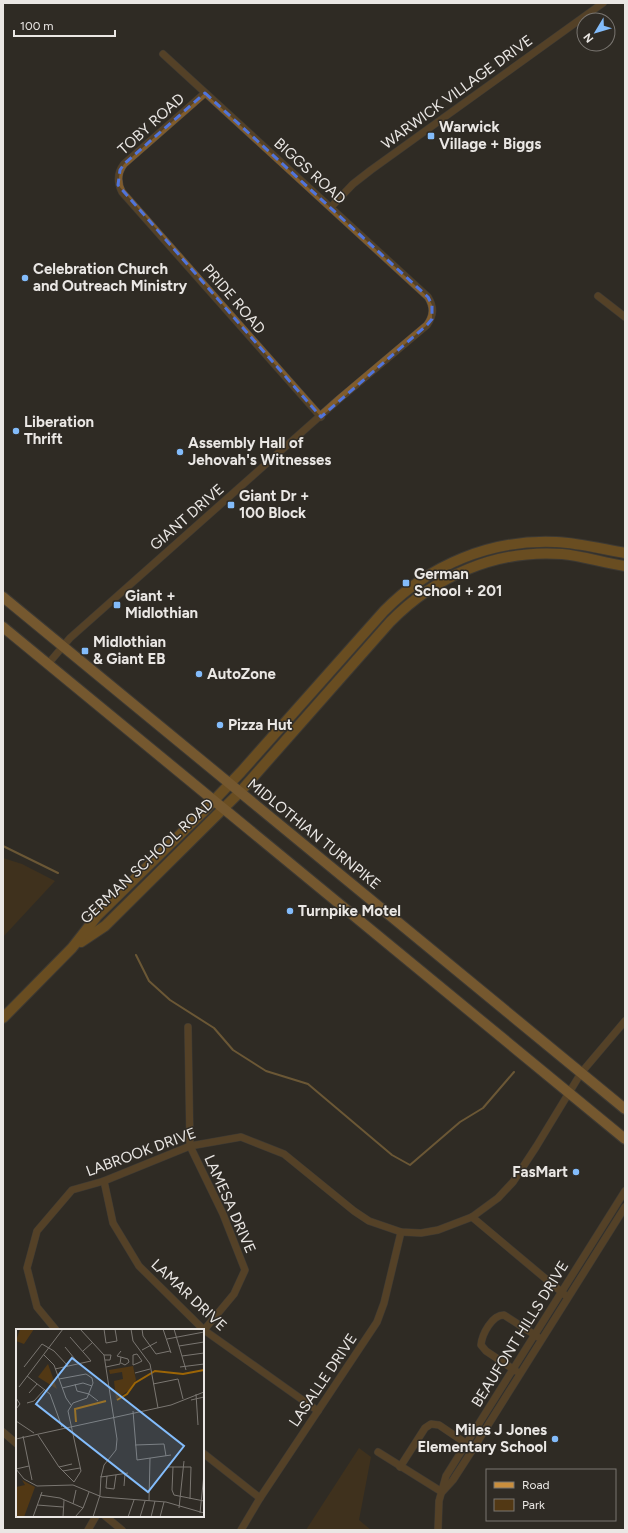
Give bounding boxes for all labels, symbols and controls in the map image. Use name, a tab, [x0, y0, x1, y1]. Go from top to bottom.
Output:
scale bar	[14, 12, 115, 38]
north arrow	[576, 12, 616, 52]
text: 100 m	[20, 19, 54, 33]
text: N	[581, 30, 596, 45]
street label: WARWICK VILLAGE DRIVE	[378, 31, 536, 153]
street label: TOBY ROAD	[114, 89, 188, 159]
place label: Warwick Village + Biggs	[439, 118, 541, 153]
marker: Warwick Village + Biggs	[426, 131, 436, 141]
street label: BIGGS ROAD	[270, 134, 350, 208]
place label: Celebration Church and Outreach Ministry	[33, 260, 188, 295]
street label: PRIDE ROAD	[199, 260, 269, 338]
marker: Celebration Church and Outreach Ministry	[20, 273, 30, 283]
place label: Liberation Thrift	[24, 413, 94, 448]
marker: Liberation Thrift	[11, 426, 21, 436]
place label: Assembly Hall of Jehovah's Witnesses	[188, 434, 331, 469]
marker: Assembly Hall of Jehovah's Witnesses	[175, 447, 185, 457]
street label: GIANT DRIVE	[146, 480, 228, 554]
place label: Giant Dr + 100 Block	[239, 487, 309, 522]
marker: Giant Dr + 100 Block	[226, 500, 236, 510]
place label: German School + 201	[414, 565, 502, 600]
marker: German School + 201	[401, 578, 411, 588]
place label: Giant + Midlothian	[125, 587, 198, 622]
marker: Giant + Midlothian	[112, 600, 122, 610]
place label: Midlothian & Giant EB	[93, 633, 166, 668]
marker: Midlothian & Giant EB	[80, 646, 90, 656]
place label: AutoZone	[207, 665, 277, 683]
marker: AutoZone	[194, 669, 204, 679]
place label: Pizza Hut	[228, 716, 293, 734]
marker: Pizza Hut	[215, 720, 225, 730]
street label: MIDLOTHIAN TURNPIKE	[244, 775, 384, 893]
street label: GERMAN SCHOOL ROAD	[77, 795, 217, 927]
place label: Turnpike Motel	[298, 902, 401, 920]
marker: Turnpike Motel	[285, 906, 295, 916]
street label: LABROOK DRIVE	[84, 1124, 198, 1180]
street label: LAMESA DRIVE	[200, 1152, 260, 1256]
place label: FasMart	[512, 1163, 568, 1181]
marker: FasMart	[571, 1167, 581, 1177]
street label: LAMAR DRIVE	[147, 1255, 231, 1335]
street label: BEAUFONT HILLS DRIVE	[468, 1258, 572, 1410]
inset map	[16, 1329, 204, 1517]
street label: LASALLE DRIVE	[285, 1330, 361, 1430]
place label: Miles J Jones Elementary School	[418, 1421, 547, 1456]
marker: Miles J Jones Elementary School	[550, 1434, 560, 1444]
legend	[486, 1469, 616, 1521]
text: Road	[522, 1478, 550, 1492]
text: Park	[522, 1498, 545, 1512]

